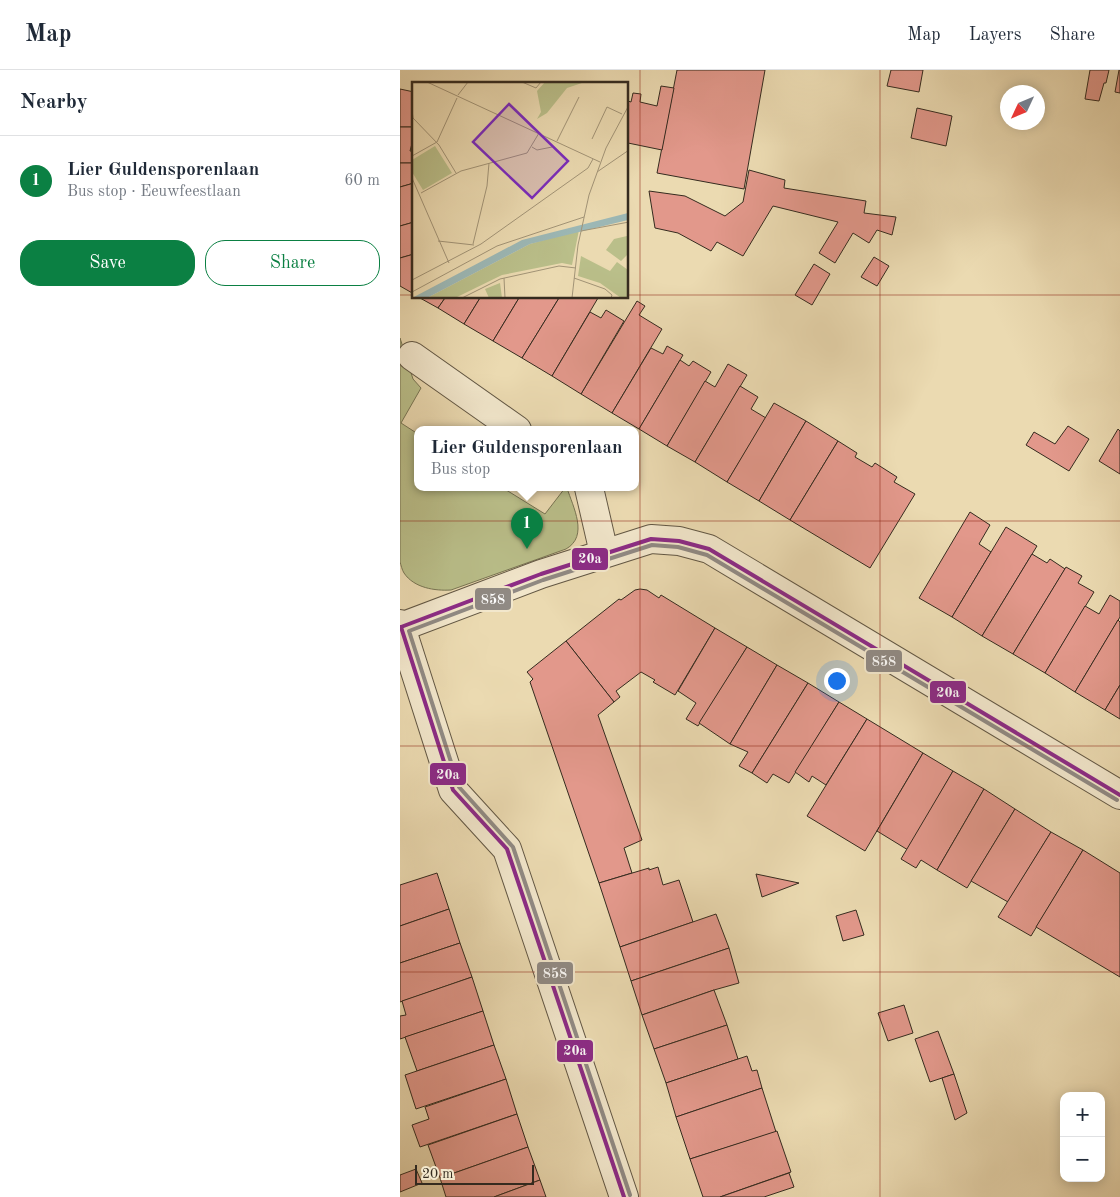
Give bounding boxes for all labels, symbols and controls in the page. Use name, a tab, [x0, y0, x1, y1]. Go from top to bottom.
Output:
text: Map	[25, 23, 72, 47]
text: Map	[907, 26, 941, 44]
text: Layers	[969, 26, 1021, 44]
text: Share	[1049, 26, 1095, 44]
inset map	[412, 82, 629, 299]
north arrow	[1000, 85, 1045, 130]
text: Nearby	[20, 92, 88, 113]
text: Lier Guldensporenlaan	[67, 161, 259, 180]
text: 1	[31, 173, 41, 189]
text: 60 m	[344, 173, 380, 189]
text: Bus stop · Eeuwfeestlaan	[67, 184, 241, 200]
button: Save	[20, 240, 195, 286]
button: Share	[205, 240, 380, 286]
popup	[414, 426, 639, 491]
text: Lier Guldensporenlaan	[430, 439, 623, 458]
text: Bus stop	[430, 462, 490, 478]
pin: 1	[511, 508, 543, 549]
line badge: 20a	[571, 547, 609, 571]
text: 20a	[578, 552, 602, 566]
line badge: 858	[474, 587, 512, 611]
text: 858	[481, 593, 505, 607]
line badge: 858	[865, 649, 903, 673]
text: 858	[872, 655, 896, 669]
your location	[824, 668, 850, 694]
line badge: 20a	[929, 680, 967, 704]
text: 20a	[936, 686, 960, 700]
line badge: 20a	[429, 762, 467, 786]
text: 20a	[436, 768, 460, 782]
line badge: 858	[536, 961, 574, 985]
text: 858	[543, 967, 567, 981]
line badge: 20a	[556, 1039, 594, 1063]
text: 20a	[563, 1044, 587, 1058]
map controls	[1060, 1092, 1105, 1182]
button: +	[1060, 1092, 1105, 1137]
button: −	[1060, 1137, 1105, 1182]
scale bar	[415, 1162, 534, 1185]
text: 20 m	[422, 1167, 453, 1181]

